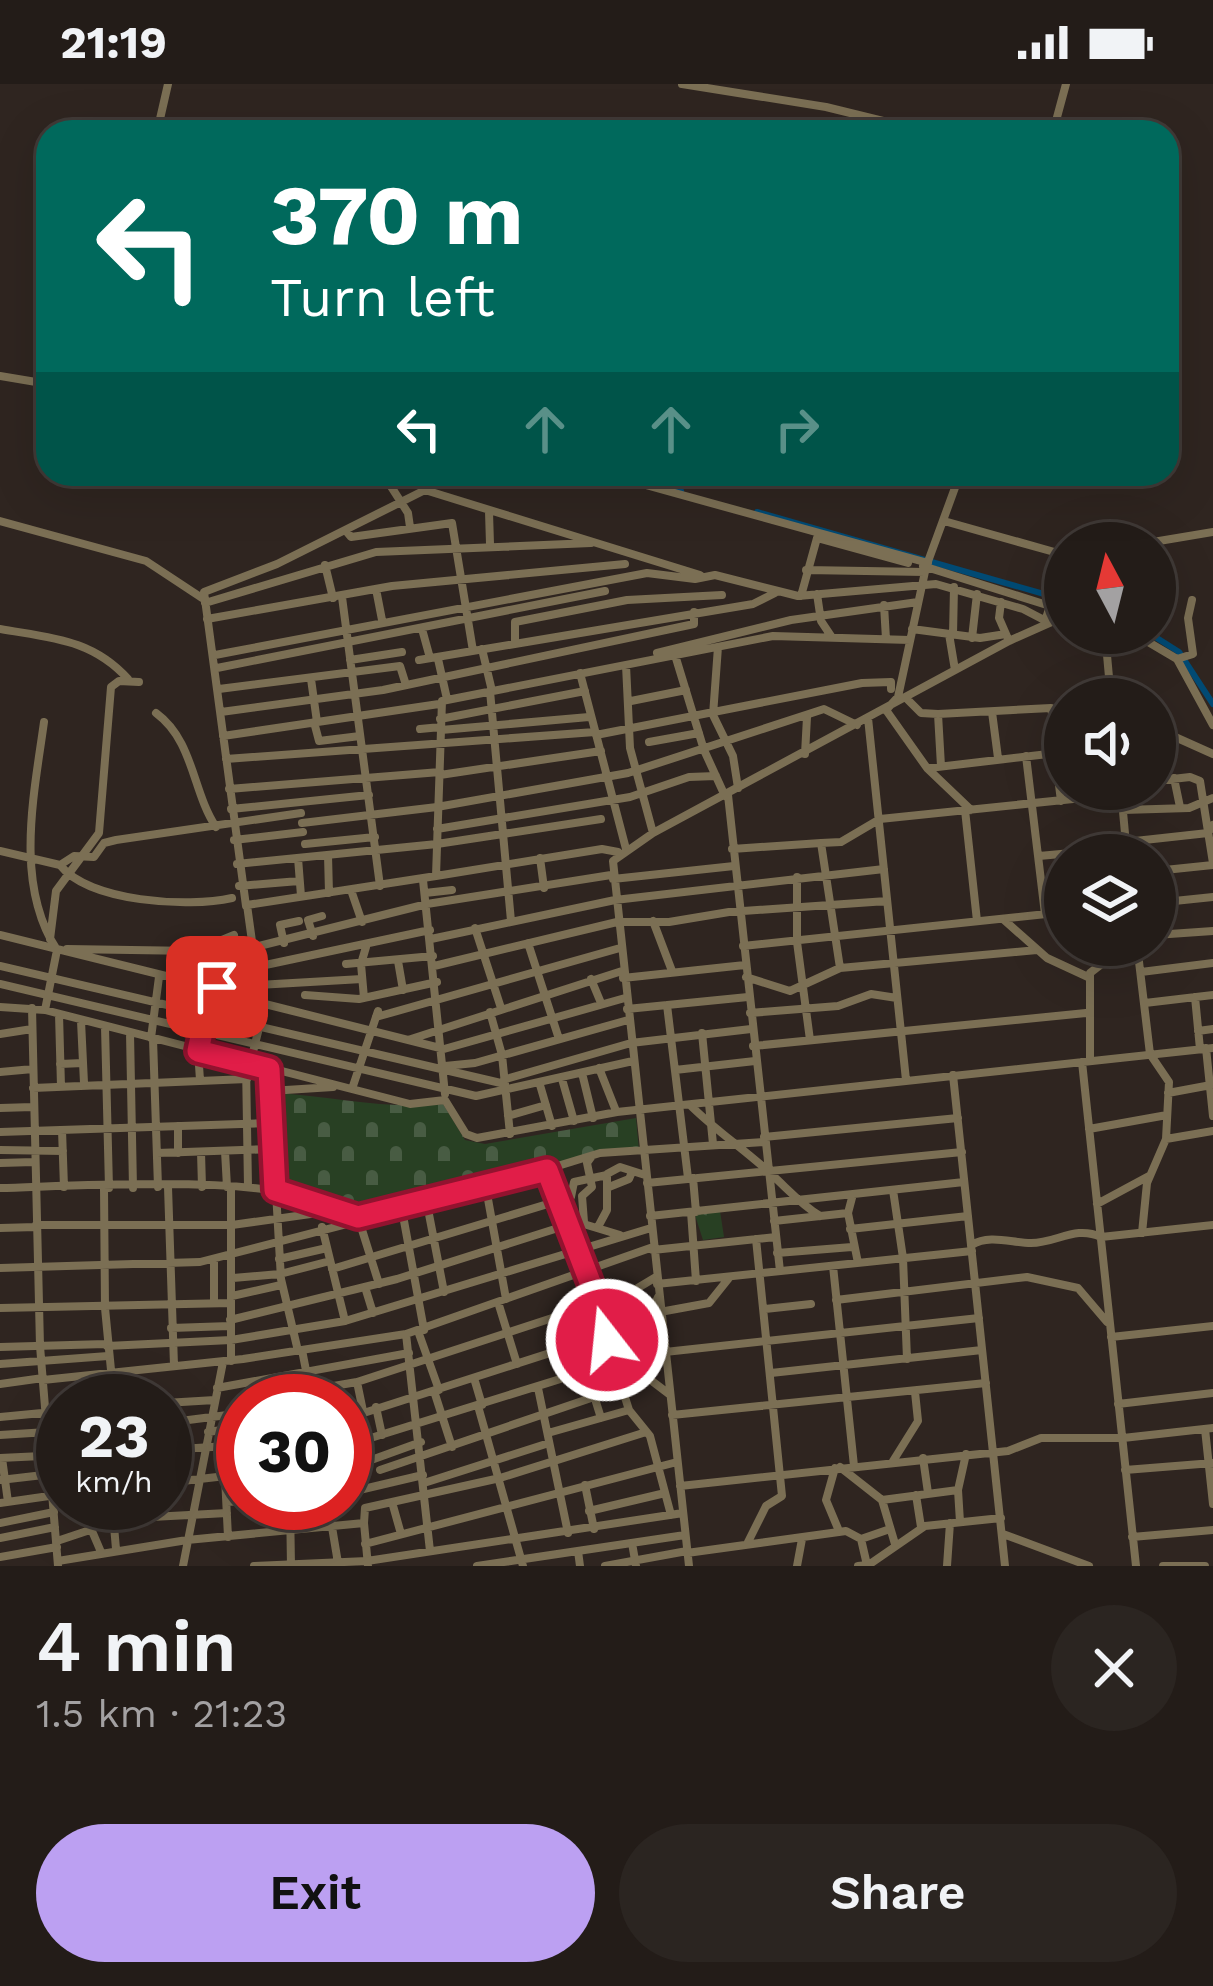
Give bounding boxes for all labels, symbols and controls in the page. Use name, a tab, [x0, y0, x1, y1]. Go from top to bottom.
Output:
text: 21:19	[60, 16, 167, 69]
text: 370 m	[270, 166, 524, 264]
icon: left	[72, 168, 228, 324]
text: Turn left	[270, 266, 495, 329]
icon: left	[386, 396, 452, 462]
icon: ahead	[512, 396, 578, 462]
icon: ahead	[638, 396, 704, 462]
icon: right	[764, 396, 830, 462]
north arrow	[1044, 522, 1176, 654]
map controls	[1044, 522, 1176, 966]
button: sound	[1044, 678, 1176, 810]
button: layers	[1044, 834, 1176, 966]
pin	[166, 936, 268, 1038]
icon: arrive	[184, 954, 250, 1020]
position arrow	[544, 1277, 670, 1403]
speed limit sign: 30	[216, 1374, 372, 1530]
text: 23	[78, 1401, 150, 1472]
text: km/h	[75, 1464, 153, 1499]
text: 4 min	[36, 1604, 237, 1688]
button: close	[1051, 1605, 1177, 1731]
text: 1.5 km · 21:23	[36, 1691, 287, 1736]
button: Exit	[36, 1824, 595, 1962]
button: Share	[619, 1824, 1177, 1962]

